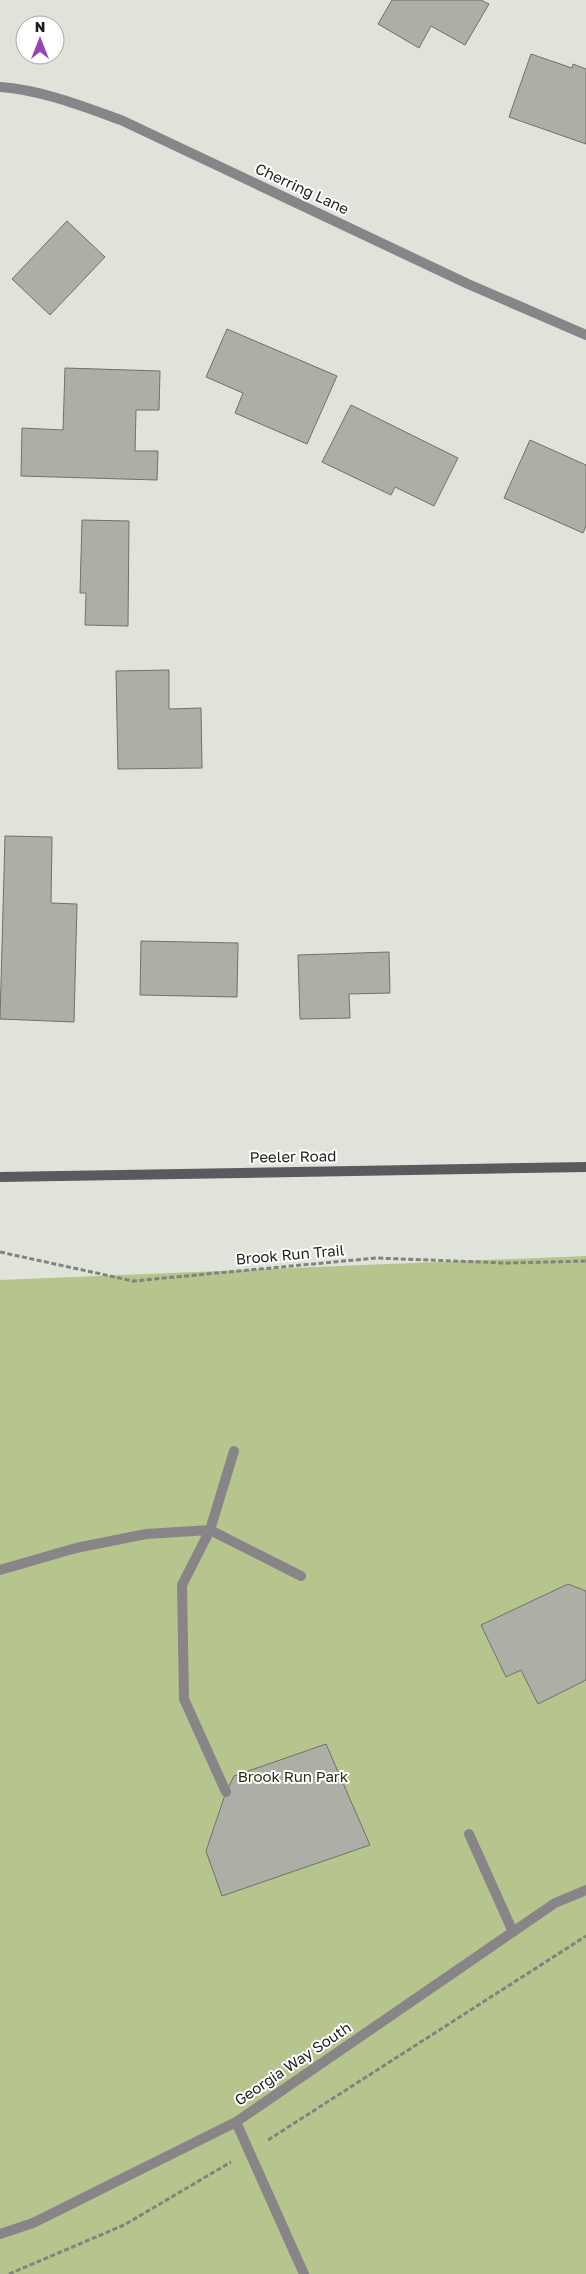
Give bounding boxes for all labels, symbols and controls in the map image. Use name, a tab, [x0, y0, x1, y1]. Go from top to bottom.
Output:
north arrow	[15, 15, 65, 65]
text: N	[35, 18, 45, 35]
street label: Cherring Lane	[253, 159, 352, 218]
street label: Peeler Road	[249, 1146, 337, 1166]
street label: Brook Run Trail	[235, 1240, 345, 1268]
park label: Brook Run Park	[238, 1767, 349, 1785]
street label: Georgia Way South	[231, 2018, 354, 2109]

